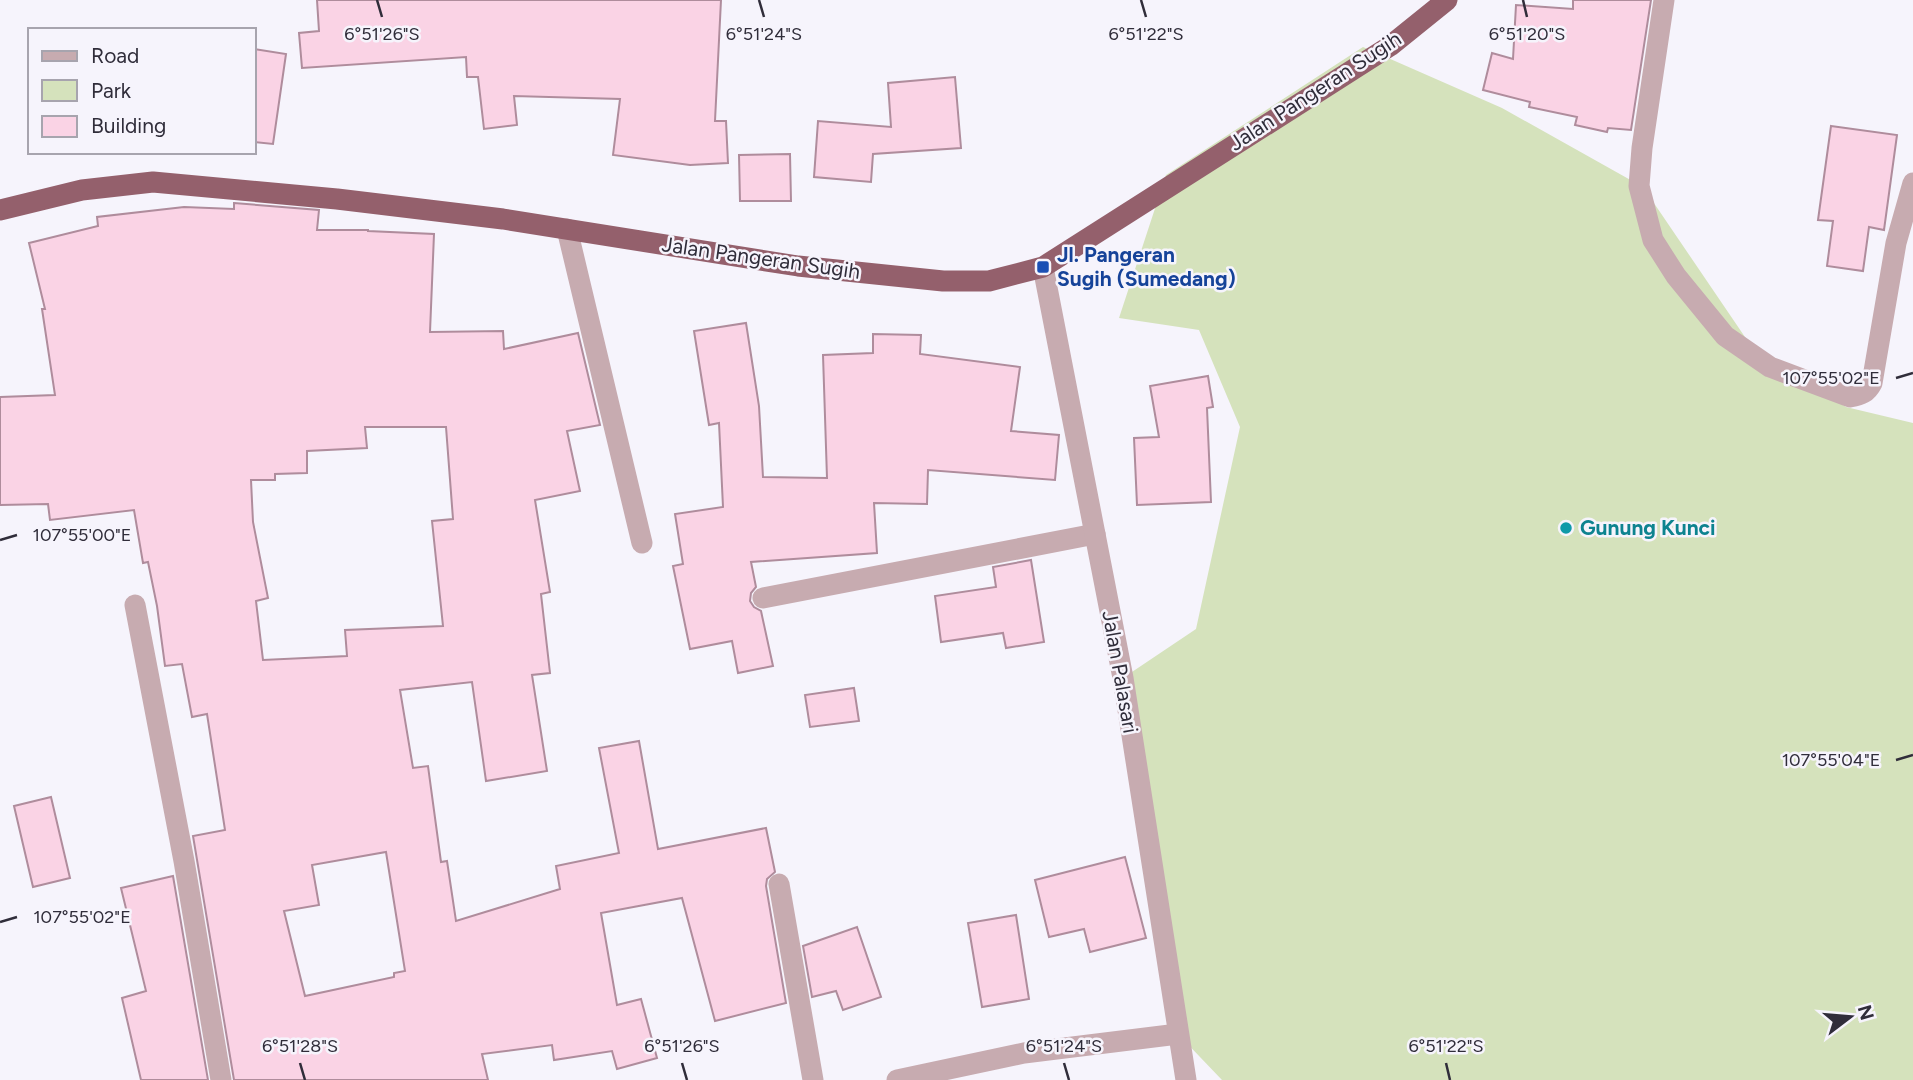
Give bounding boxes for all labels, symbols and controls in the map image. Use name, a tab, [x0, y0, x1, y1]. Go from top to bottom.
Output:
text: 6°51'26"S	[344, 23, 420, 45]
text: 6°51'24"S	[726, 23, 802, 45]
text: 6°51'22"S	[1108, 23, 1184, 45]
text: 6°51'20"S	[1489, 23, 1565, 45]
street label: Jalan Pangeran Sugih	[1224, 26, 1405, 156]
legend	[28, 28, 256, 154]
text: Road	[91, 43, 139, 68]
text: Park	[91, 78, 132, 103]
text: Building	[91, 113, 166, 138]
street label: Jalan Pangeran Sugih	[660, 231, 862, 284]
place label: Jl. Pangeran Sugih (Sumedang)	[1057, 242, 1236, 291]
marker: Jl. Pangeran Sugih (Sumedang)	[1035, 259, 1051, 275]
text: 107°55'02"E	[1782, 367, 1880, 389]
place label: Gunung Kunci	[1580, 515, 1716, 540]
marker: Gunung Kunci	[1558, 520, 1574, 536]
text: 107°55'00"E	[32, 524, 132, 546]
street label: Jalan Palasari	[1097, 609, 1144, 735]
text: 107°55'04"E	[1782, 749, 1880, 771]
text: 107°55'02"E	[33, 906, 131, 928]
north arrow	[1815, 982, 1885, 1052]
text: N	[1853, 1002, 1879, 1023]
text: 6°51'28"S	[262, 1035, 338, 1057]
text: 6°51'26"S	[644, 1035, 720, 1057]
text: 6°51'24"S	[1026, 1035, 1102, 1057]
text: 6°51'22"S	[1408, 1035, 1484, 1057]

